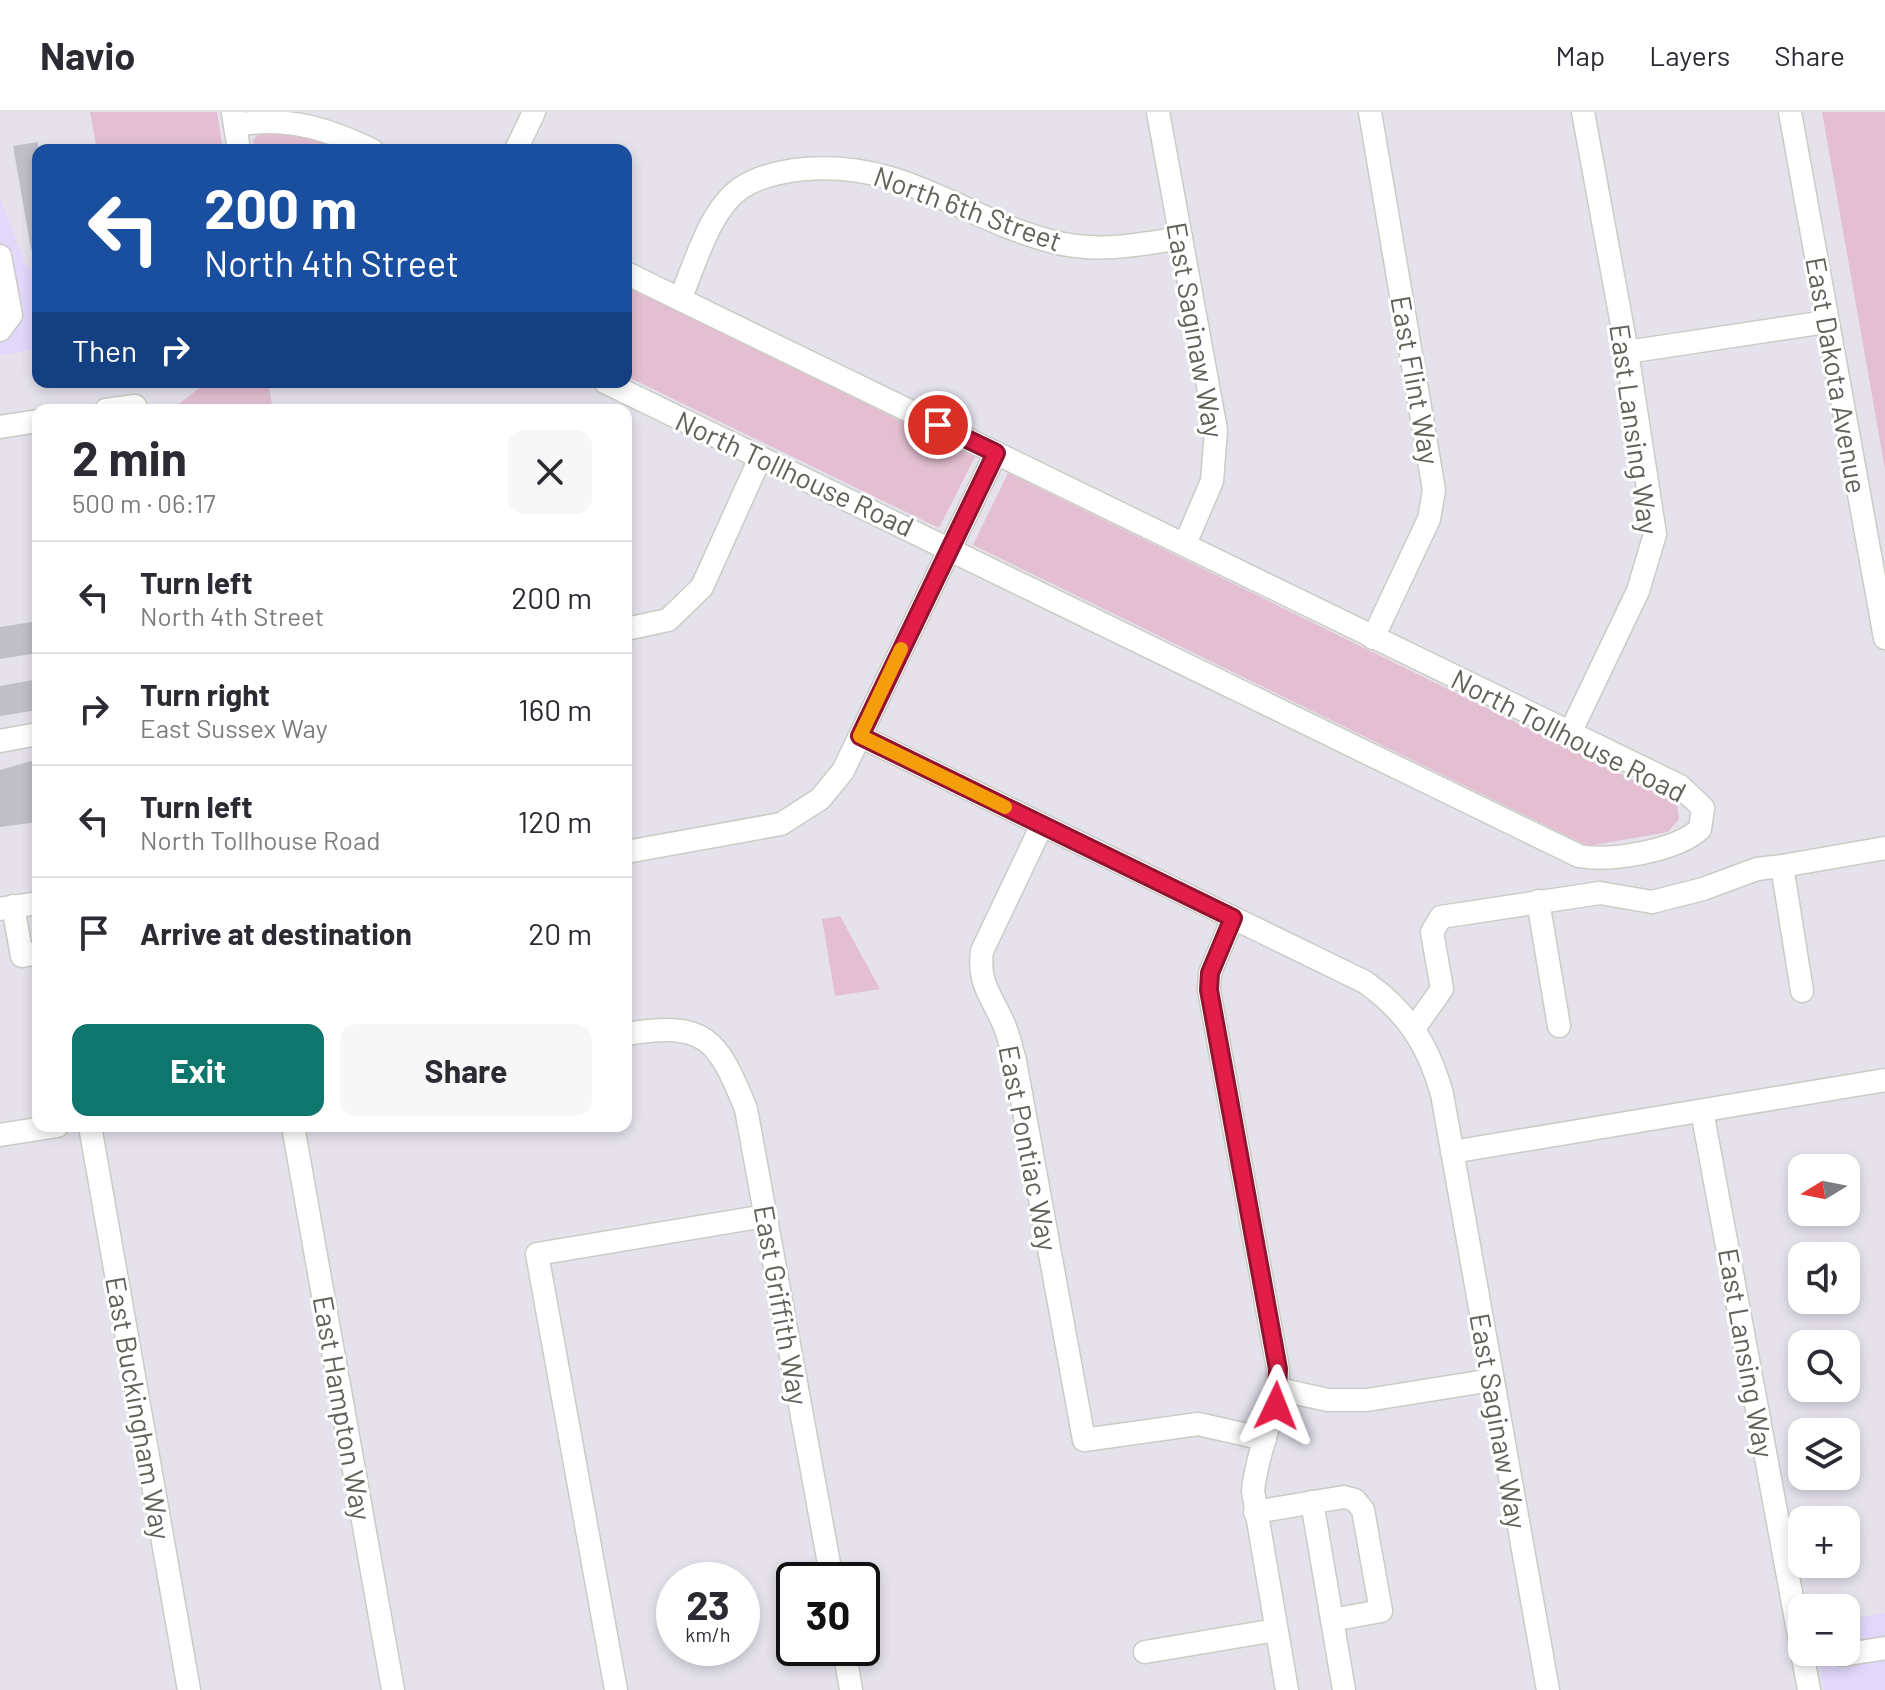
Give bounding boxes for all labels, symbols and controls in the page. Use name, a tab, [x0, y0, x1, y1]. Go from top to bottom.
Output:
text: Navio	[40, 32, 135, 78]
text: Map	[1555, 38, 1605, 72]
text: Layers	[1649, 38, 1730, 72]
text: Share	[1774, 38, 1845, 72]
street label: North 6th Street	[869, 158, 1067, 258]
text: 200 m	[204, 173, 357, 240]
icon: left	[72, 176, 176, 280]
street label: East Saginaw Way	[1160, 219, 1232, 441]
text: North 4th Street	[204, 241, 459, 284]
street label: East Dakota Avenue	[1799, 254, 1875, 496]
street label: East Flint Way	[1384, 293, 1448, 467]
street label: East Lansing Way	[1603, 321, 1667, 537]
icon: right	[153, 328, 197, 372]
text: Then	[72, 332, 137, 368]
pin	[904, 391, 972, 459]
street label: North Tollhouse Road	[671, 403, 919, 543]
icon: arrive	[916, 403, 960, 447]
text: 2 min	[72, 428, 187, 486]
button: close	[508, 430, 592, 514]
text: 500 m · 06:17	[72, 487, 216, 518]
text: Turn left	[140, 564, 253, 600]
icon: left	[72, 575, 116, 619]
text: 200 m	[511, 579, 592, 615]
text: North 4th Street	[140, 600, 324, 631]
street label: North Tollhouse Road	[1446, 661, 1692, 809]
text: Turn right	[140, 676, 270, 712]
icon: right	[72, 687, 116, 731]
text: 160 m	[518, 691, 592, 727]
text: East Sussex Way	[140, 712, 328, 743]
text: Turn left	[140, 788, 253, 824]
icon: left	[72, 799, 116, 843]
text: 120 m	[518, 803, 592, 839]
text: North Tollhouse Road	[140, 824, 380, 855]
icon: arrive	[72, 911, 116, 955]
text: Arrive at destination	[140, 915, 412, 951]
text: 20 m	[528, 915, 592, 951]
button: Exit	[72, 1024, 324, 1116]
button: Share	[340, 1024, 592, 1116]
street label: East Pontiac Way	[992, 1042, 1066, 1254]
north arrow	[1788, 1154, 1860, 1226]
map controls	[1788, 1154, 1860, 1666]
street label: East Griffith Way	[748, 1202, 816, 1408]
button: sound	[1788, 1242, 1860, 1314]
street label: East Lansing Way	[1712, 1245, 1782, 1461]
street label: East Buckingham Way	[99, 1274, 179, 1542]
street label: East Hampton Way	[306, 1293, 380, 1523]
street label: East Saginaw Way	[1463, 1310, 1535, 1532]
button: search	[1788, 1330, 1860, 1402]
position arrow	[1234, 1364, 1318, 1448]
button: layers	[1788, 1418, 1860, 1490]
button: +	[1788, 1506, 1860, 1578]
speed limit sign: 30	[776, 1562, 880, 1666]
text: 23	[686, 1580, 730, 1628]
button: −	[1788, 1594, 1860, 1666]
text: km/h	[685, 1622, 731, 1646]

